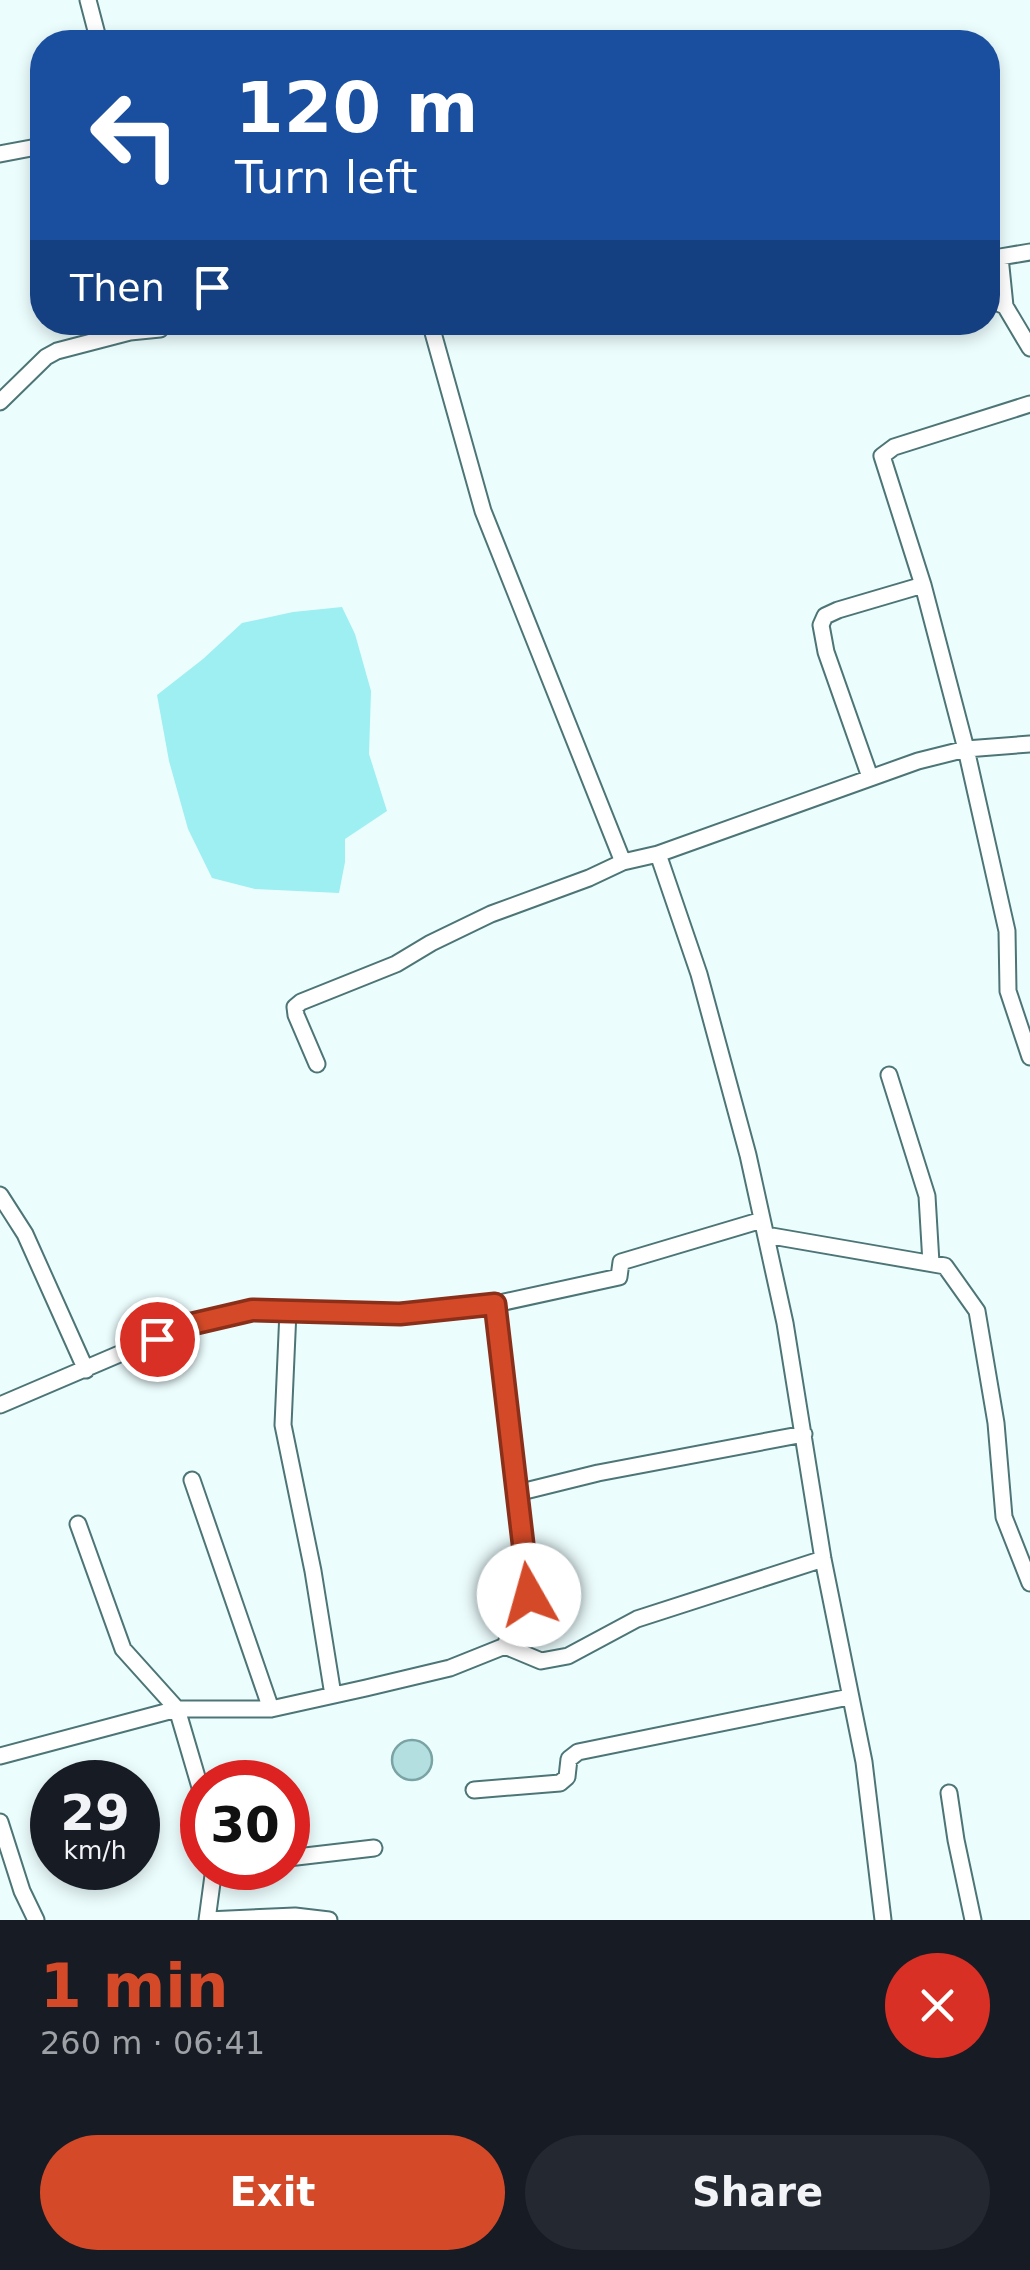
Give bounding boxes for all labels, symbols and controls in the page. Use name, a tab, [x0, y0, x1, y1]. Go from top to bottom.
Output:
text: 120 m	[235, 67, 478, 149]
icon: left	[70, 70, 200, 200]
text: Turn left	[235, 151, 418, 204]
icon: arrive	[185, 260, 240, 315]
text: Then	[70, 266, 165, 310]
pin	[115, 1297, 200, 1382]
icon: arrive	[130, 1312, 185, 1367]
position arrow	[477, 1543, 581, 1647]
speed limit sign: 30	[180, 1760, 310, 1890]
text: 29	[60, 1784, 130, 1842]
text: km/h	[63, 1836, 127, 1865]
text: 1 min	[40, 1951, 228, 2021]
button: close	[885, 1953, 990, 2058]
text: 260 m · 06:41	[40, 2024, 265, 2062]
button: Exit	[40, 2135, 505, 2250]
button: Share	[525, 2135, 990, 2250]

